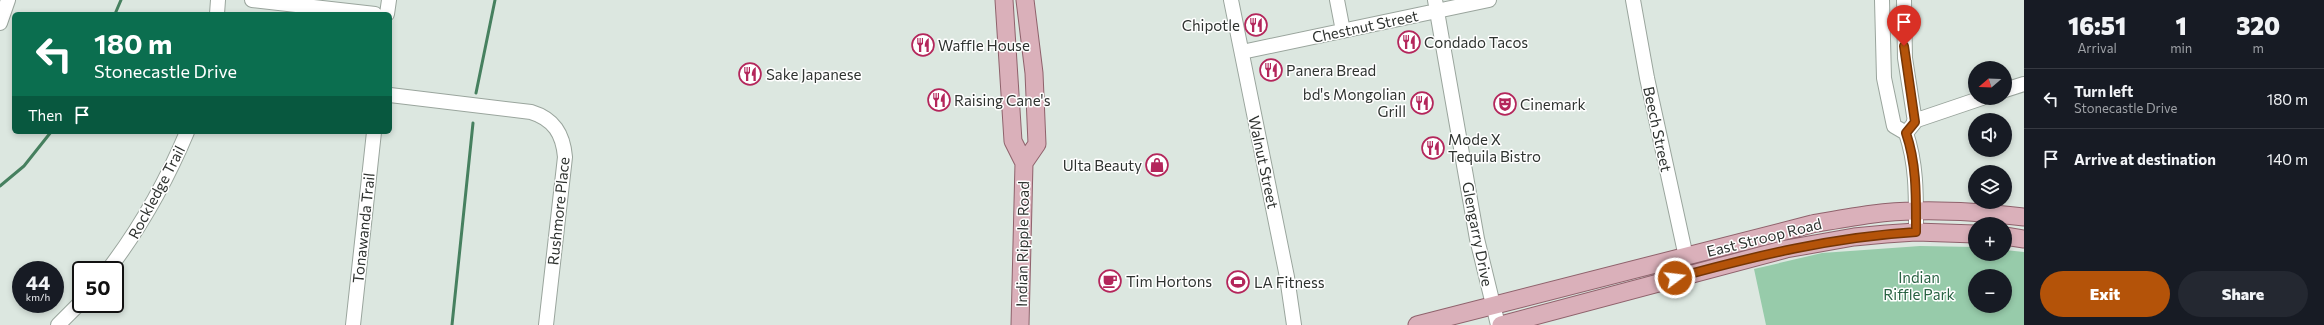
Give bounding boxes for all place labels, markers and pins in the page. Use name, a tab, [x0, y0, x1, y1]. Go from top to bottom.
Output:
pin	[1887, 5, 1921, 46]
restaurant icon: Chipotle	[1243, 12, 1269, 38]
place label: Chipotle	[1182, 16, 1240, 34]
restaurant icon: Condado Tacos	[1396, 29, 1422, 55]
restaurant icon: Waffle House	[910, 32, 936, 58]
place label: Condado Tacos	[1424, 33, 1528, 51]
place label: Waffle House	[938, 36, 1030, 54]
restaurant icon: Panera Bread	[1258, 57, 1284, 83]
restaurant icon: Sake Japanese	[737, 61, 763, 87]
place label: Panera Bread	[1286, 61, 1376, 79]
place label: Sake Japanese	[766, 65, 861, 83]
place label: bd's Mongolian Grill	[1303, 85, 1406, 120]
restaurant icon: Raising Cane's	[926, 87, 952, 113]
restaurant icon: bd's Mongolian Grill	[1409, 90, 1435, 116]
place label: Raising Cane's	[954, 91, 1051, 109]
theatre icon: Cinemark	[1492, 91, 1518, 117]
place label: Cinemark	[1520, 95, 1586, 113]
place label: Mode X Tequila Bistro	[1448, 130, 1541, 165]
restaurant icon: Mode X Tequila Bistro	[1420, 135, 1446, 161]
shop icon: Ulta Beauty	[1144, 152, 1170, 178]
place label: Ulta Beauty	[1063, 156, 1142, 174]
cafe icon: Tim Hortons	[1097, 268, 1123, 294]
sports icon: LA Fitness	[1225, 269, 1251, 295]
place label: Tim Hortons	[1126, 272, 1212, 290]
place label: LA Fitness	[1254, 273, 1325, 291]

